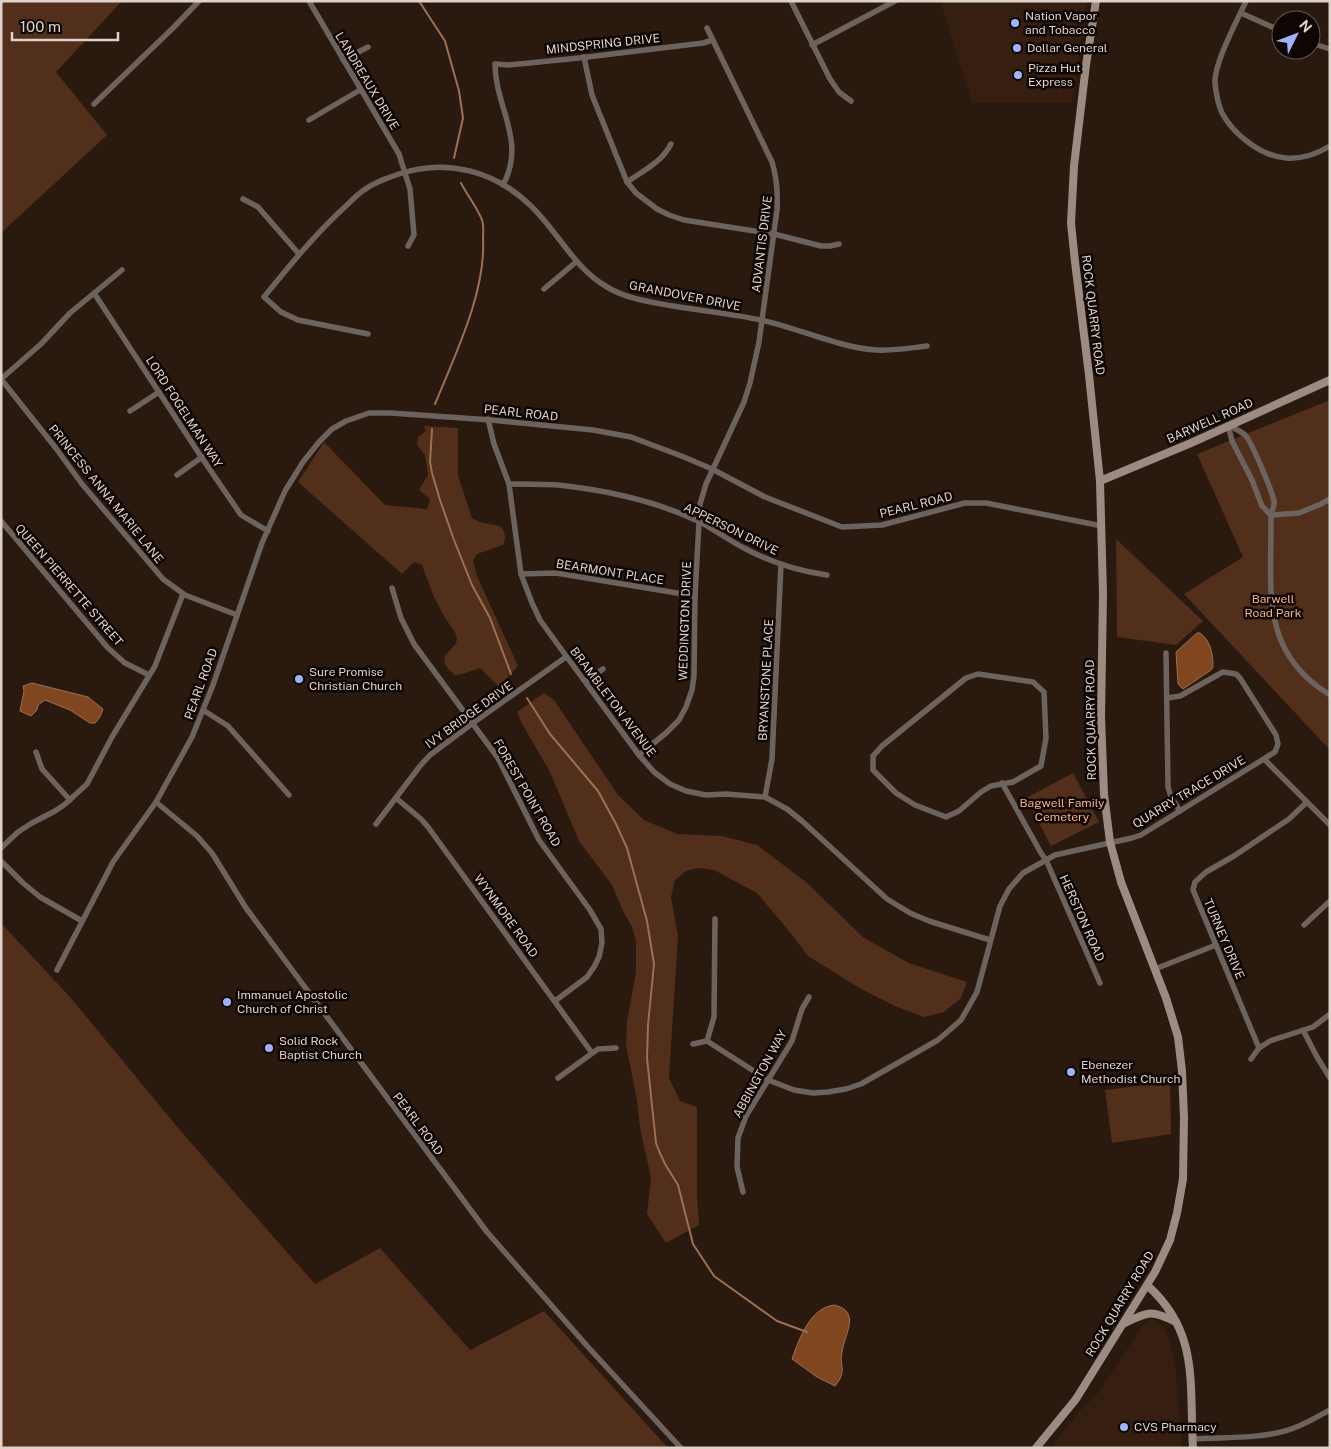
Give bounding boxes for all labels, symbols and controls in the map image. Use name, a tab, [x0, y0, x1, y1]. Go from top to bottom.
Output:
place label: Nation Vapor and Tobacco	[1025, 9, 1097, 37]
scale bar	[12, 10, 119, 42]
north arrow	[1271, 10, 1321, 60]
marker: Nation Vapor and Tobacco	[1009, 17, 1021, 29]
text: N	[1296, 17, 1315, 36]
text: 100 m	[20, 18, 61, 35]
street label: LANDREAUX DRIVE	[332, 30, 402, 132]
street label: MINDSPRING DRIVE	[545, 31, 661, 57]
place label: Dollar General	[1027, 41, 1108, 55]
marker: Dollar General	[1011, 42, 1023, 54]
place label: Pizza Hut Express	[1028, 61, 1081, 89]
marker: Pizza Hut Express	[1012, 69, 1024, 81]
street label: ADVANTIS DRIVE	[749, 195, 775, 293]
street label: ROCK QUARRY ROAD	[1079, 254, 1107, 376]
street label: GRANDOVER DRIVE	[628, 278, 742, 314]
street label: LORD FOGELMAN WAY	[143, 354, 226, 471]
street label: BARWELL ROAD	[1165, 396, 1255, 446]
street label: PEARL ROAD	[483, 402, 559, 424]
street label: PRINCESS ANNA MARIE LANE	[46, 422, 166, 566]
street label: PEARL ROAD	[878, 489, 954, 521]
street label: APPERSON DRIVE	[682, 500, 780, 558]
street label: QUEEN PIERRETTE STREET	[12, 521, 126, 649]
street label: BEARMONT PLACE	[555, 557, 665, 587]
street label: WEDDINGTON DRIVE	[676, 561, 694, 681]
park label: Barwell Road Park	[1245, 592, 1302, 620]
street label: BRYANSTONE PLACE	[756, 619, 776, 741]
street label: BRAMBLETON AVENUE	[567, 644, 659, 760]
street label: PEARL ROAD	[182, 646, 220, 722]
street label: ROCK QUARRY ROAD	[1083, 659, 1099, 781]
place label: Sure Promise Christian Church	[309, 665, 402, 693]
marker: Sure Promise Christian Church	[293, 673, 305, 685]
street label: IVY BRIDGE DRIVE	[423, 679, 515, 751]
street label: FOREST POINT ROAD	[491, 737, 563, 849]
street label: QUARRY TRACE DRIVE	[1130, 753, 1248, 831]
park label: Bagwell Family Cemetery	[1019, 796, 1105, 824]
street label: WYNMORE ROAD	[471, 872, 541, 960]
street label: HERSTON ROAD	[1057, 872, 1107, 964]
street label: TURNEY DRIVE	[1201, 897, 1247, 981]
place label: Immanuel Apostolic Church of Christ	[237, 988, 348, 1016]
marker: Immanuel Apostolic Church of Christ	[221, 996, 233, 1008]
street label: ABBINGTON WAY	[730, 1027, 790, 1120]
place label: Solid Rock Baptist Church	[279, 1034, 362, 1062]
marker: Solid Rock Baptist Church	[263, 1042, 275, 1054]
place label: Ebenezer Methodist Church	[1081, 1058, 1180, 1086]
marker: Ebenezer Methodist Church	[1065, 1066, 1077, 1078]
street label: PEARL ROAD	[390, 1090, 446, 1158]
street label: ROCK QUARRY ROAD	[1083, 1249, 1157, 1359]
place label: CVS Pharmacy	[1134, 1420, 1217, 1434]
marker: CVS Pharmacy	[1118, 1421, 1130, 1433]

